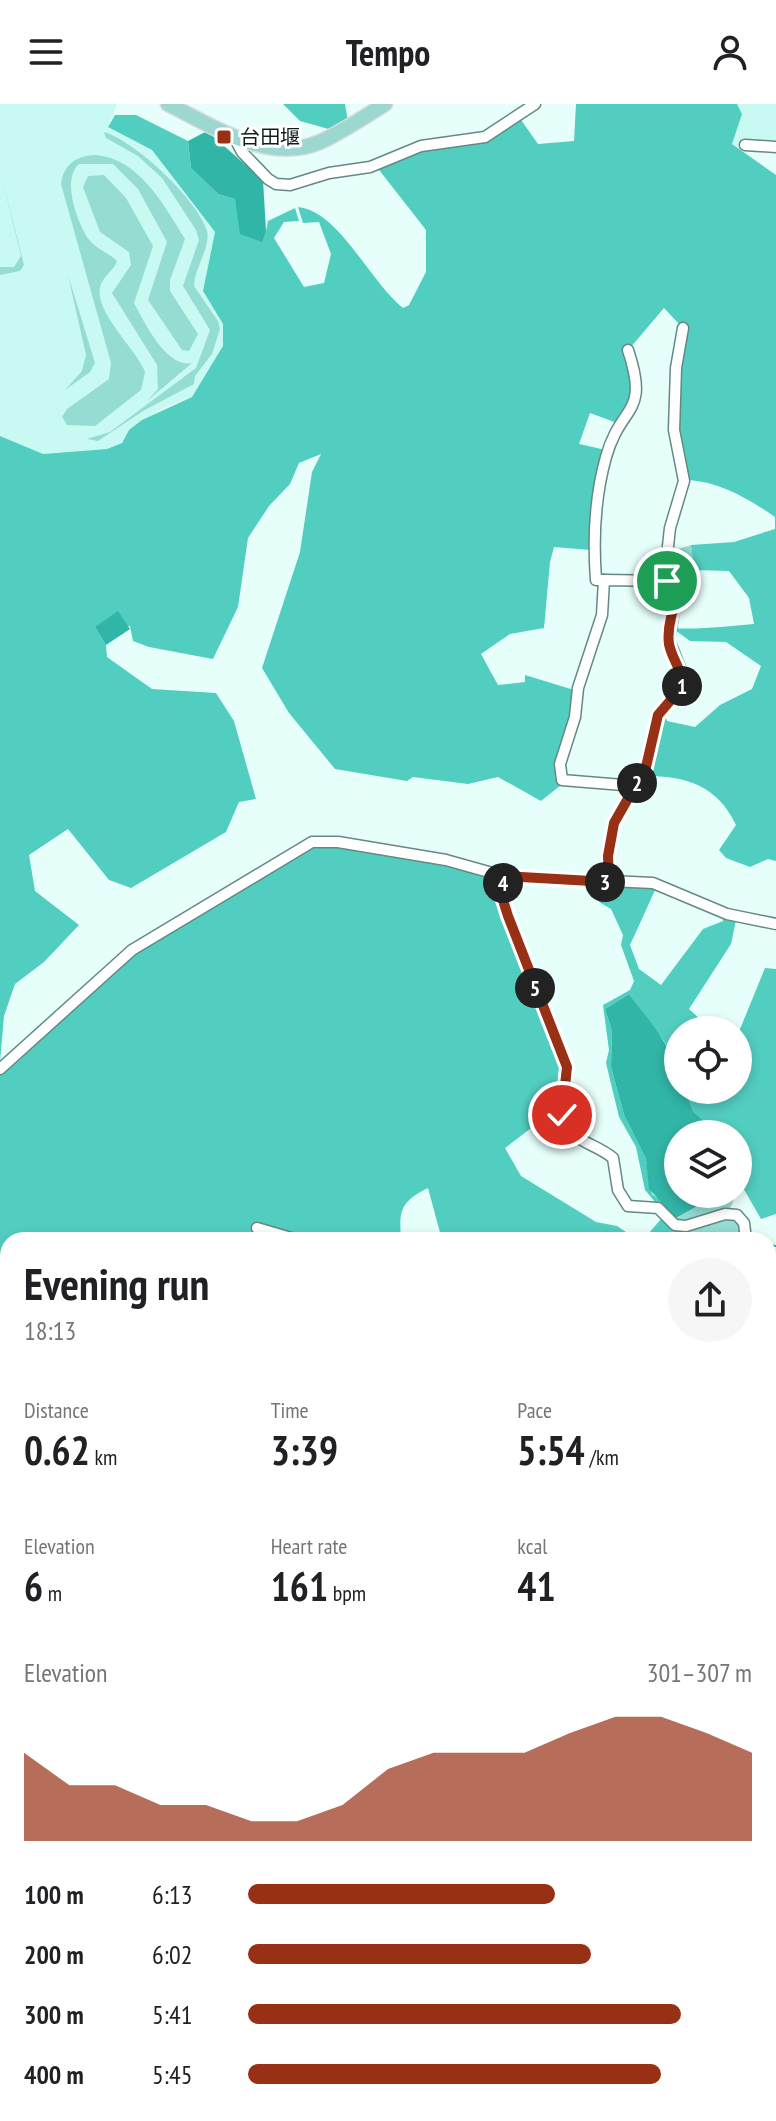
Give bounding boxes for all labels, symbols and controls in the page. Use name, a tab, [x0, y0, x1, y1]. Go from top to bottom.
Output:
text: Tempo	[346, 29, 430, 76]
icon: menu	[24, 30, 68, 74]
icon: person	[708, 30, 752, 74]
place label: 台田堰	[240, 124, 300, 150]
marker: 台田堰	[215, 128, 233, 146]
pin	[633, 547, 701, 615]
icon: arrive	[645, 559, 689, 603]
pin: 1	[662, 666, 702, 706]
text: 1	[677, 672, 687, 700]
pin: 2	[617, 763, 657, 803]
text: 2	[632, 769, 642, 797]
pin: 3	[585, 862, 625, 902]
pin: 4	[483, 863, 523, 903]
text: 3	[600, 868, 610, 896]
text: 4	[498, 869, 508, 897]
pin: 5	[515, 968, 555, 1008]
text: 5	[530, 974, 540, 1002]
map controls	[664, 1016, 752, 1208]
button: locate	[664, 1016, 752, 1104]
pin	[528, 1081, 596, 1149]
icon: check	[540, 1093, 584, 1137]
button: layers	[664, 1120, 752, 1208]
text: Evening run	[24, 1255, 209, 1312]
button: share	[668, 1258, 752, 1342]
text: 18:13	[24, 1314, 76, 1347]
text: Distance	[24, 1396, 89, 1424]
text: Time	[271, 1396, 309, 1424]
text: Pace	[517, 1396, 552, 1424]
text: 0.62	[24, 1424, 90, 1476]
text: 3:39	[271, 1424, 338, 1476]
text: 5:54	[517, 1424, 585, 1476]
text: km	[90, 1443, 117, 1471]
text: /km	[585, 1443, 619, 1471]
text: Elevation	[24, 1532, 95, 1560]
text: Heart rate	[271, 1532, 347, 1560]
text: kcal	[517, 1532, 547, 1560]
text: 6	[24, 1560, 43, 1612]
text: 161	[271, 1560, 328, 1612]
text: 41	[517, 1560, 556, 1612]
text: m	[43, 1579, 62, 1607]
text: bpm	[328, 1579, 366, 1607]
text: Elevation	[24, 1656, 107, 1689]
text: 301–307 m	[647, 1656, 752, 1689]
text: 100 m	[24, 1878, 84, 1911]
text: 6:13	[152, 1878, 192, 1911]
text: 200 m	[24, 1938, 84, 1971]
text: 6:02	[152, 1938, 192, 1971]
text: 300 m	[24, 1998, 84, 2031]
text: 5:41	[152, 1998, 192, 2031]
text: 400 m	[24, 2058, 84, 2091]
text: 5:45	[152, 2058, 192, 2091]

